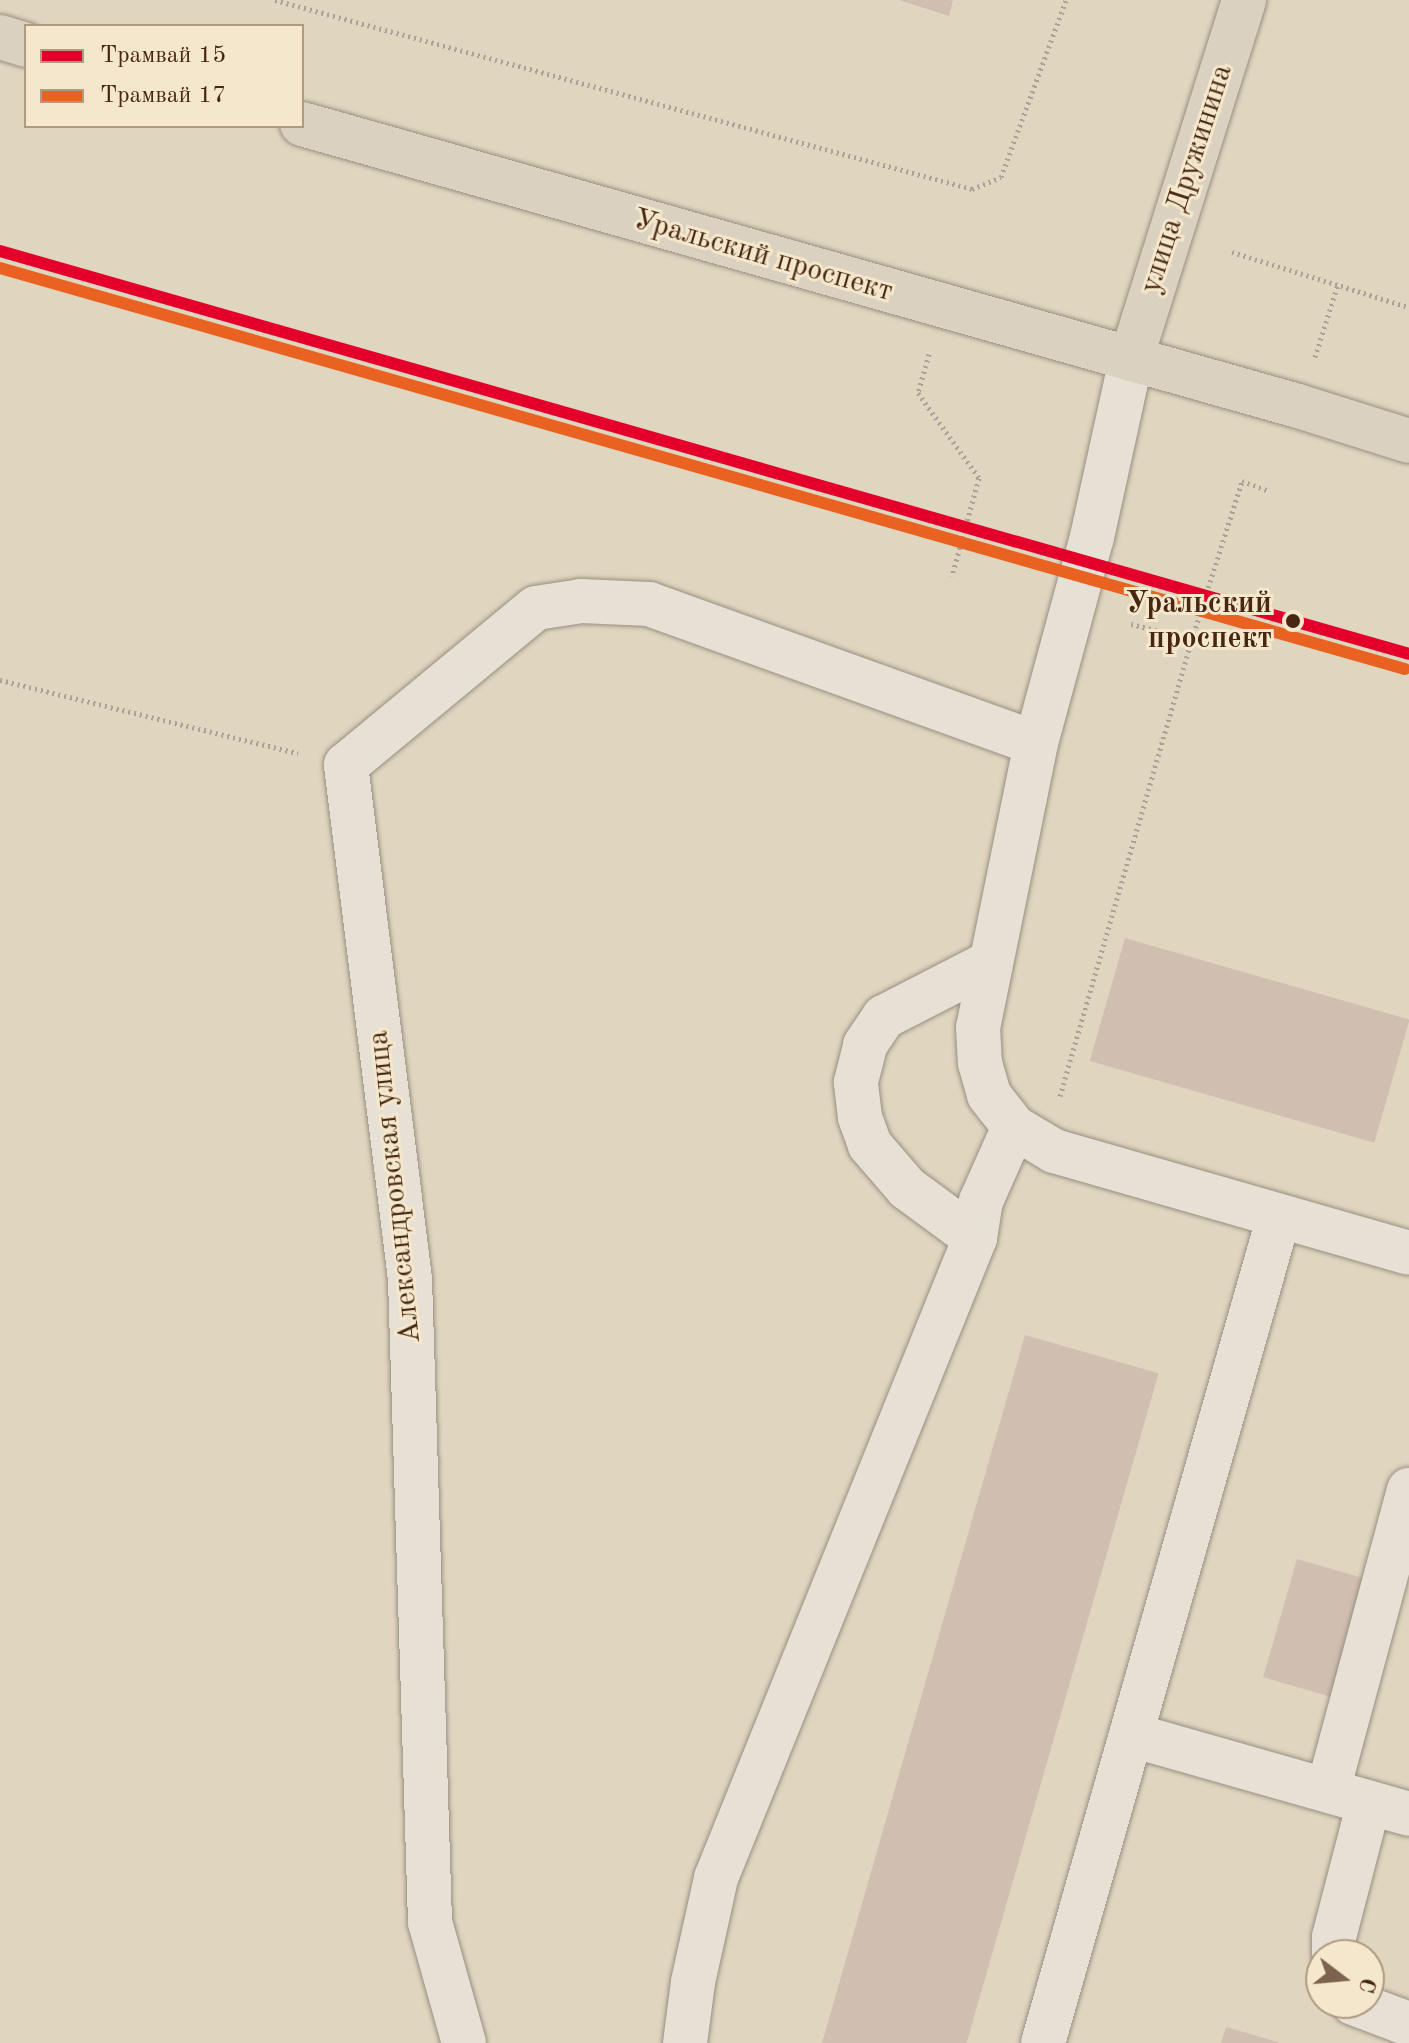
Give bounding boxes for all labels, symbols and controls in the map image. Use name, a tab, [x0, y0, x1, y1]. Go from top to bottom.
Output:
legend	[24, 24, 304, 128]
text: Трамвай 15	[100, 44, 226, 68]
street label: улица Дружинина	[1133, 60, 1241, 298]
text: Трамвай 17	[100, 84, 226, 108]
street label: Уральский проспект	[629, 202, 897, 310]
place label: Уральский проспект	[1126, 586, 1272, 656]
marker: Уральский проспект	[1279, 607, 1307, 635]
street label: Александровская улица	[361, 1029, 429, 1345]
north arrow	[1305, 1939, 1385, 2019]
text: С	[1354, 1975, 1379, 1995]

